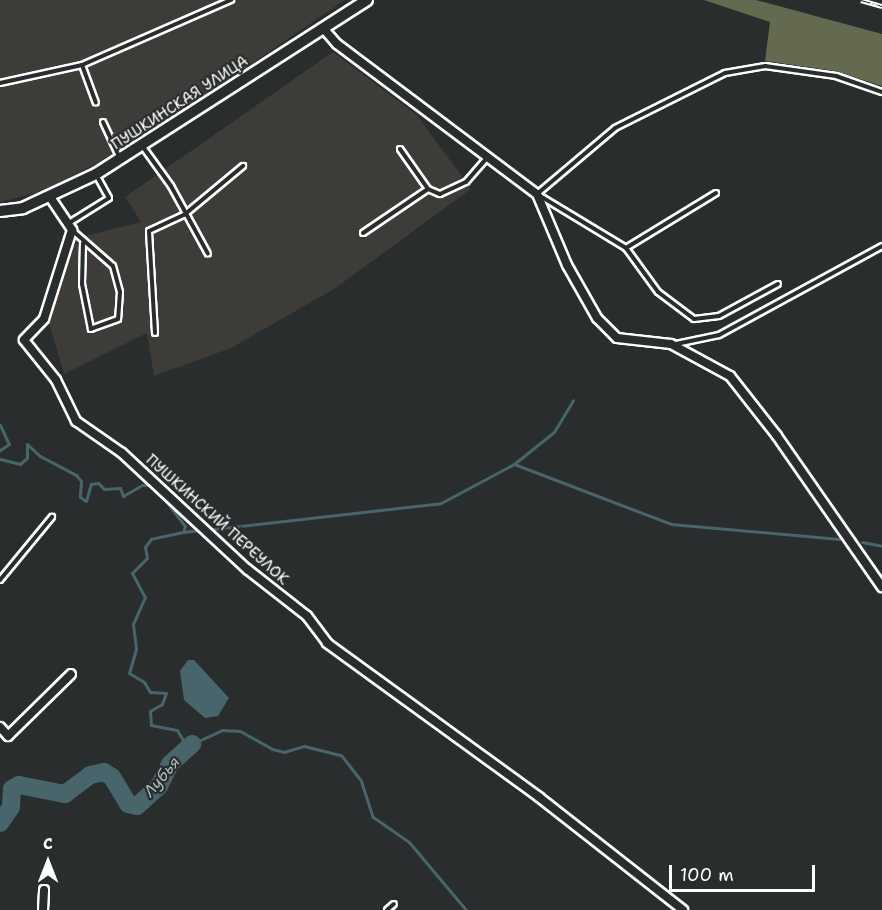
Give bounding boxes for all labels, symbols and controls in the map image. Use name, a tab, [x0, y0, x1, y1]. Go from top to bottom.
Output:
street label: ПУШКИНСКАЯ УЛИЦА	[108, 52, 252, 154]
street label: ПУШКИНСКИЙ ПЕРЕУЛОК	[142, 451, 292, 589]
water label: Лубья	[140, 753, 184, 801]
north arrow	[18, 832, 78, 892]
text: С	[43, 833, 53, 854]
scale bar	[672, 853, 818, 891]
text: 100 m	[680, 863, 734, 887]

